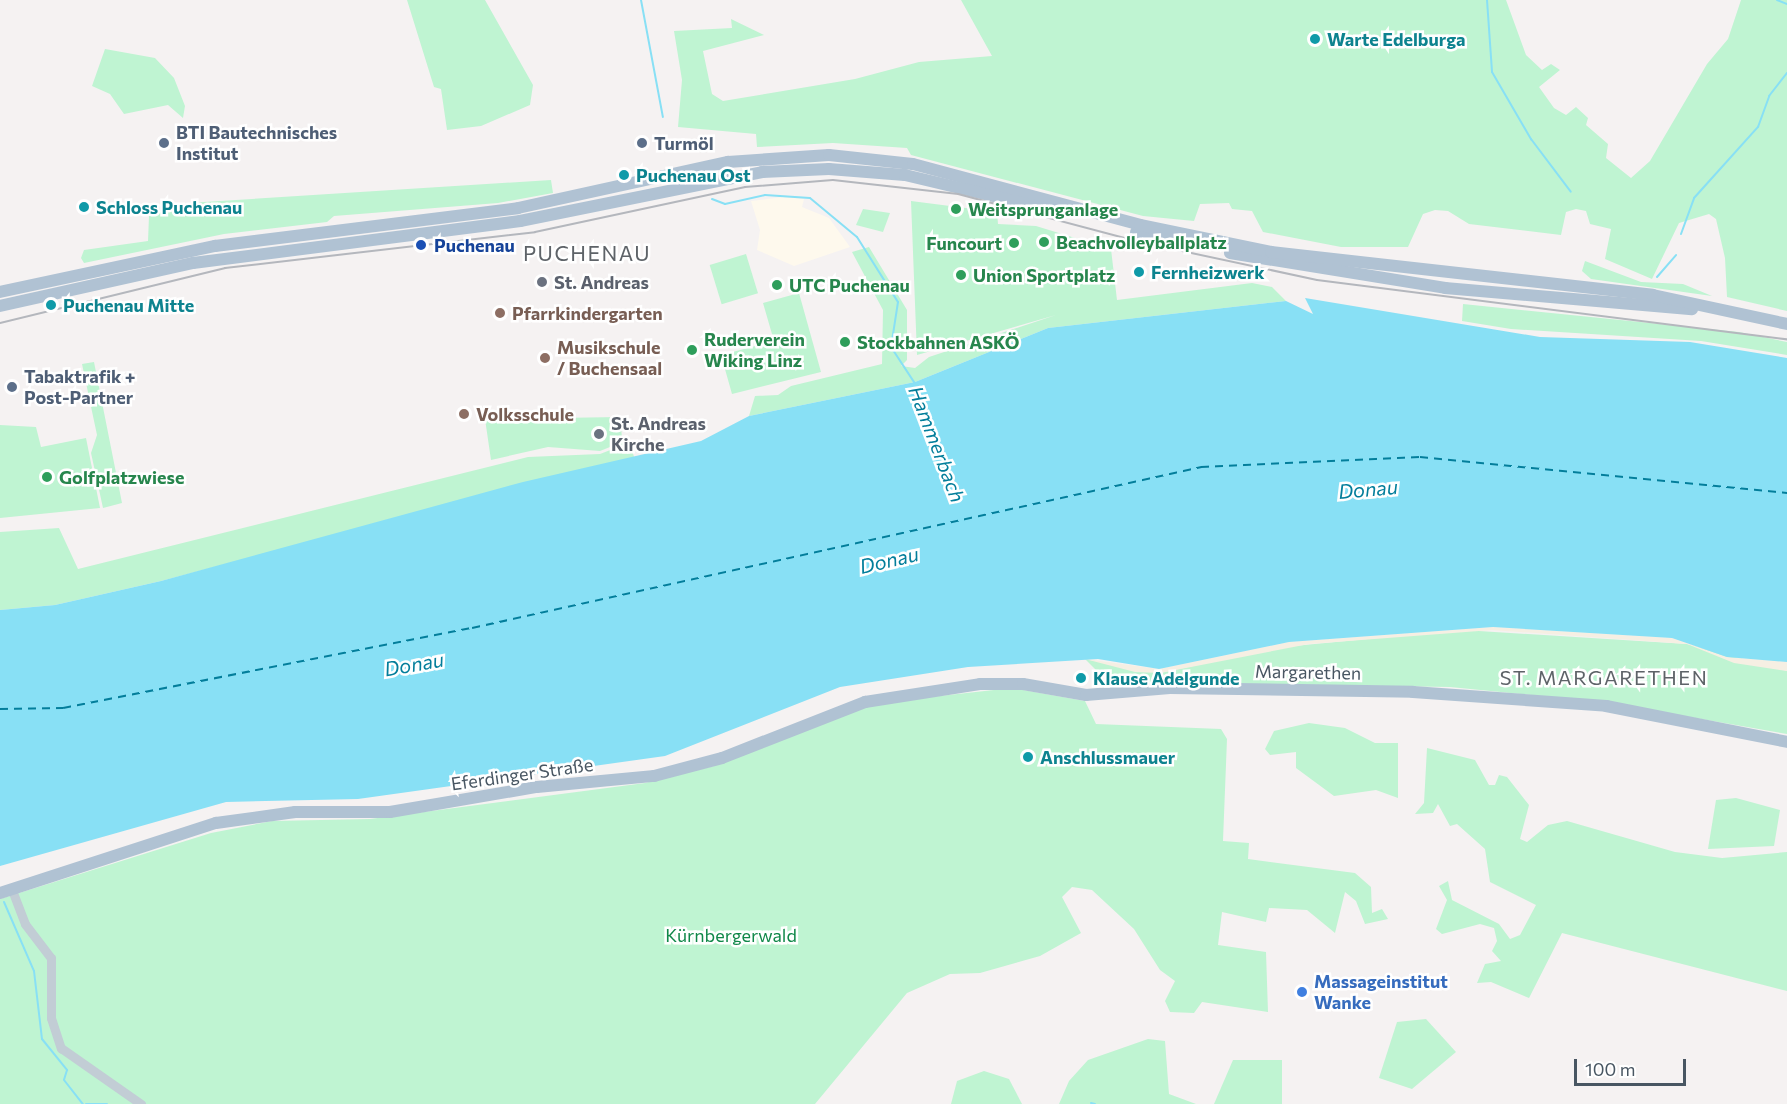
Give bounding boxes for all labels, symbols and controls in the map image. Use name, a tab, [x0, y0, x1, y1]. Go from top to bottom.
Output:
place label: Warte Edelburga	[1327, 28, 1466, 50]
marker: Warte Edelburga	[1308, 32, 1322, 46]
place label: BTI Bautechnisches Institut	[176, 122, 337, 164]
place label: Turmöl	[654, 132, 714, 154]
marker: BTI Bautechnisches Institut	[157, 136, 171, 150]
marker: Turmöl	[635, 136, 649, 150]
place label: Puchenau Ost	[636, 164, 751, 186]
marker: Puchenau Ost	[617, 168, 631, 182]
place label: Schloss Puchenau	[96, 196, 242, 218]
place label: Weitsprunganlage	[968, 198, 1118, 220]
marker: Schloss Puchenau	[77, 200, 91, 214]
marker: Weitsprunganlage	[949, 202, 963, 216]
place label: Beachvolleyballplatz	[1056, 231, 1227, 253]
place label: Funcourt	[926, 232, 1002, 254]
place label: Puchenau	[434, 234, 515, 256]
marker: Beachvolleyballplatz	[1037, 235, 1051, 249]
marker: Puchenau	[412, 236, 430, 254]
marker: Funcourt	[1007, 236, 1021, 250]
district label: PUCHENAU	[523, 240, 651, 266]
place label: Fernheizwerk	[1151, 261, 1264, 283]
place label: Union Sportplatz	[973, 264, 1115, 286]
marker: Fernheizwerk	[1132, 265, 1146, 279]
marker: Union Sportplatz	[954, 268, 968, 282]
place label: St. Andreas	[554, 271, 649, 293]
place label: UTC Puchenau	[789, 274, 910, 296]
marker: St. Andreas	[535, 275, 549, 289]
marker: UTC Puchenau	[770, 278, 784, 292]
place label: Puchenau Mitte	[63, 294, 194, 316]
marker: Puchenau Mitte	[44, 298, 58, 312]
place label: Pfarrkindergarten	[512, 302, 663, 324]
marker: Pfarrkindergarten	[493, 306, 507, 320]
place label: Ruderverein Wiking Linz	[704, 329, 805, 372]
place label: Stockbahnen ASKÖ	[857, 331, 1020, 353]
marker: Stockbahnen ASKÖ	[838, 335, 852, 349]
place label: Musikschule / Buchensaal	[557, 337, 662, 380]
marker: Ruderverein Wiking Linz	[685, 343, 699, 357]
marker: Musikschule / Buchensaal	[538, 351, 552, 365]
place label: Tabaktrafik + Post-Partner	[24, 366, 136, 409]
marker: Tabaktrafik + Post-Partner	[5, 380, 19, 394]
water label: Hammerbach	[904, 383, 970, 505]
place label: Volksschule	[476, 403, 574, 425]
marker: Volksschule	[457, 407, 471, 421]
place label: St. Andreas Kirche	[611, 413, 706, 456]
marker: St. Andreas Kirche	[592, 427, 606, 441]
place label: Golfplatzwiese	[59, 466, 184, 488]
marker: Golfplatzwiese	[40, 470, 54, 484]
water label: Donau	[1337, 474, 1399, 504]
water label: Donau	[857, 542, 921, 578]
water label: Donau	[382, 647, 446, 681]
street label: Margarethen	[1255, 660, 1361, 684]
district label: ST. MARGARETHEN	[1500, 665, 1708, 689]
place label: Klause Adelgunde	[1093, 667, 1239, 689]
marker: Klause Adelgunde	[1074, 671, 1088, 685]
place label: Anschlussmauer	[1040, 746, 1175, 768]
marker: Anschlussmauer	[1021, 750, 1035, 764]
street label: Eferdinger Straße	[450, 753, 594, 795]
park label: Kürnbergerwald	[665, 924, 797, 946]
place label: Massageinstitut Wanke	[1314, 971, 1448, 1014]
marker: Massageinstitut Wanke	[1295, 985, 1309, 999]
scale bar	[1577, 1047, 1690, 1085]
text: 100 m	[1585, 1058, 1635, 1080]

